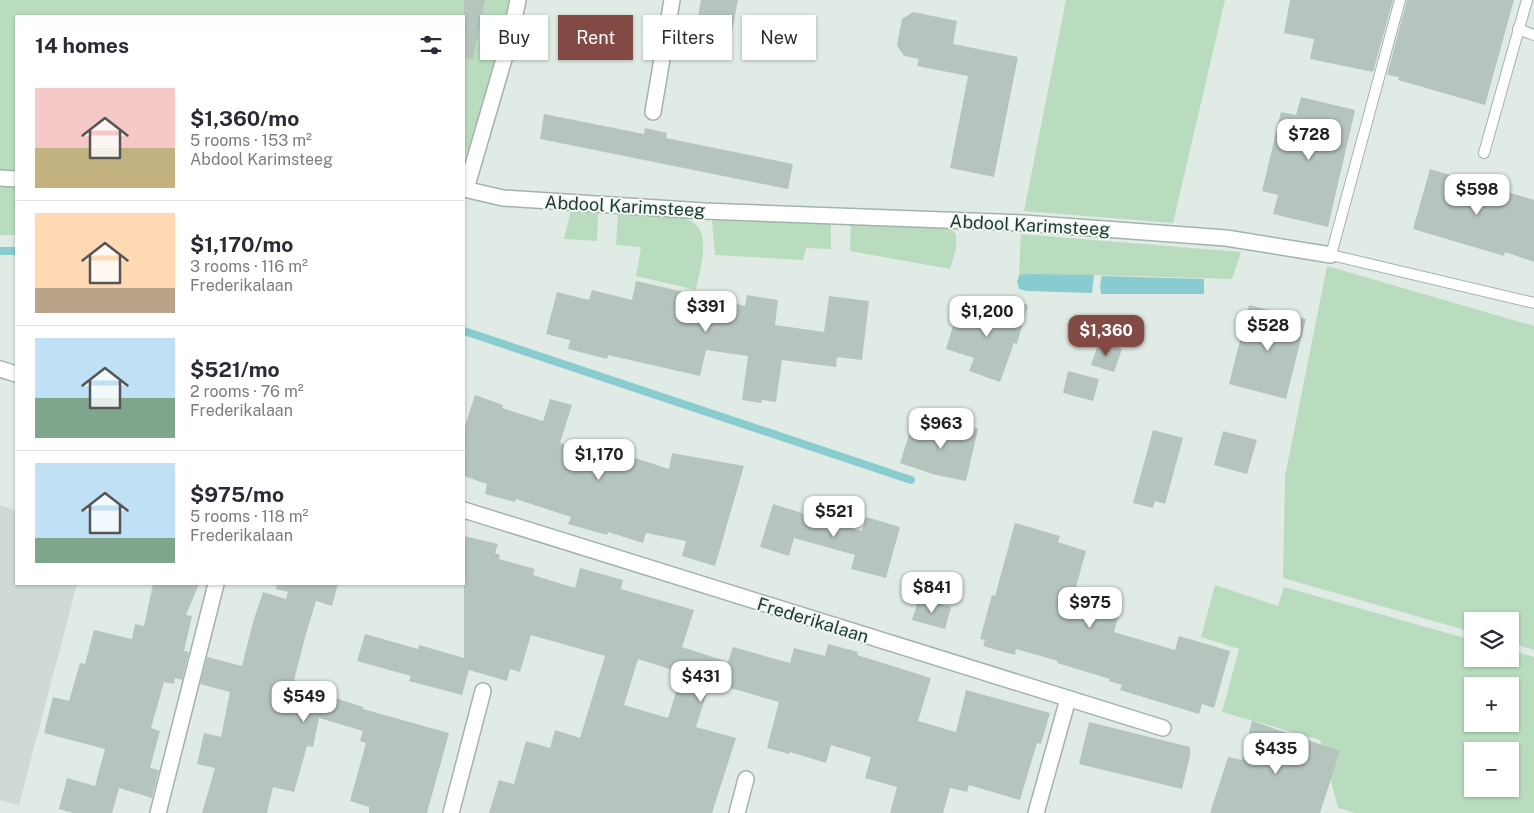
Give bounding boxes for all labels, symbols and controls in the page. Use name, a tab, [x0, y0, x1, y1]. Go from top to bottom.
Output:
chip: Buy	[480, 15, 548, 60]
chip: Rent	[558, 15, 633, 60]
chip: Filters	[643, 15, 732, 60]
chip: New	[742, 15, 816, 60]
icon: filters	[417, 31, 445, 59]
text: 14 homes	[35, 33, 129, 58]
text: $1,360/mo	[190, 106, 299, 131]
icon: home	[75, 108, 135, 168]
pin: $728	[1279, 119, 1339, 161]
text: $728	[1288, 125, 1330, 144]
text: 5 rooms · 153 m²	[190, 131, 312, 150]
text: Abdool Karimsteeg	[190, 150, 333, 169]
pin: $598	[1447, 174, 1507, 216]
text: $598	[1456, 180, 1498, 199]
street label: Abdool Karimsteeg	[544, 191, 706, 221]
street label: Abdool Karimsteeg	[949, 210, 1111, 240]
text: $1,170/mo	[190, 232, 293, 257]
icon: home	[75, 233, 135, 293]
text: 3 rooms · 116 m²	[190, 257, 308, 276]
text: Frederikalaan	[190, 276, 293, 295]
pin: $391	[676, 290, 736, 333]
pin: $1,200	[946, 296, 1028, 338]
text: $391	[687, 297, 725, 316]
text: $1,200	[960, 302, 1014, 321]
pin: $528	[1238, 310, 1298, 352]
pin: $1,360	[1065, 314, 1147, 357]
text: $528	[1247, 316, 1289, 335]
text: $1,360	[1079, 321, 1133, 340]
text: $521/mo	[190, 357, 280, 382]
icon: home	[75, 358, 135, 418]
text: 2 rooms · 76 m²	[190, 382, 304, 401]
text: Frederikalaan	[190, 401, 293, 420]
pin: $963	[911, 408, 971, 450]
text: $963	[920, 414, 962, 433]
pin: $1,170	[558, 438, 640, 481]
text: $1,170	[574, 445, 624, 464]
text: $975/mo	[190, 482, 284, 507]
icon: home	[75, 483, 135, 543]
pin: $521	[804, 496, 864, 538]
text: $521	[815, 502, 853, 521]
text: 5 rooms · 118 m²	[190, 507, 309, 526]
text: Frederikalaan	[190, 526, 293, 545]
pin: $841	[902, 572, 962, 614]
text: $841	[913, 578, 951, 597]
pin: $975	[1060, 586, 1120, 629]
street label: Frederikalaan	[755, 593, 871, 647]
text: $975	[1069, 593, 1111, 612]
map controls	[1464, 612, 1519, 797]
button: layers	[1464, 612, 1519, 667]
pin: $431	[671, 660, 731, 703]
text: $431	[682, 667, 720, 686]
button: +	[1464, 677, 1519, 732]
pin: $549	[274, 680, 334, 723]
text: $549	[283, 687, 325, 706]
pin: $435	[1246, 732, 1306, 775]
text: $435	[1255, 739, 1297, 758]
button: −	[1464, 742, 1519, 797]

